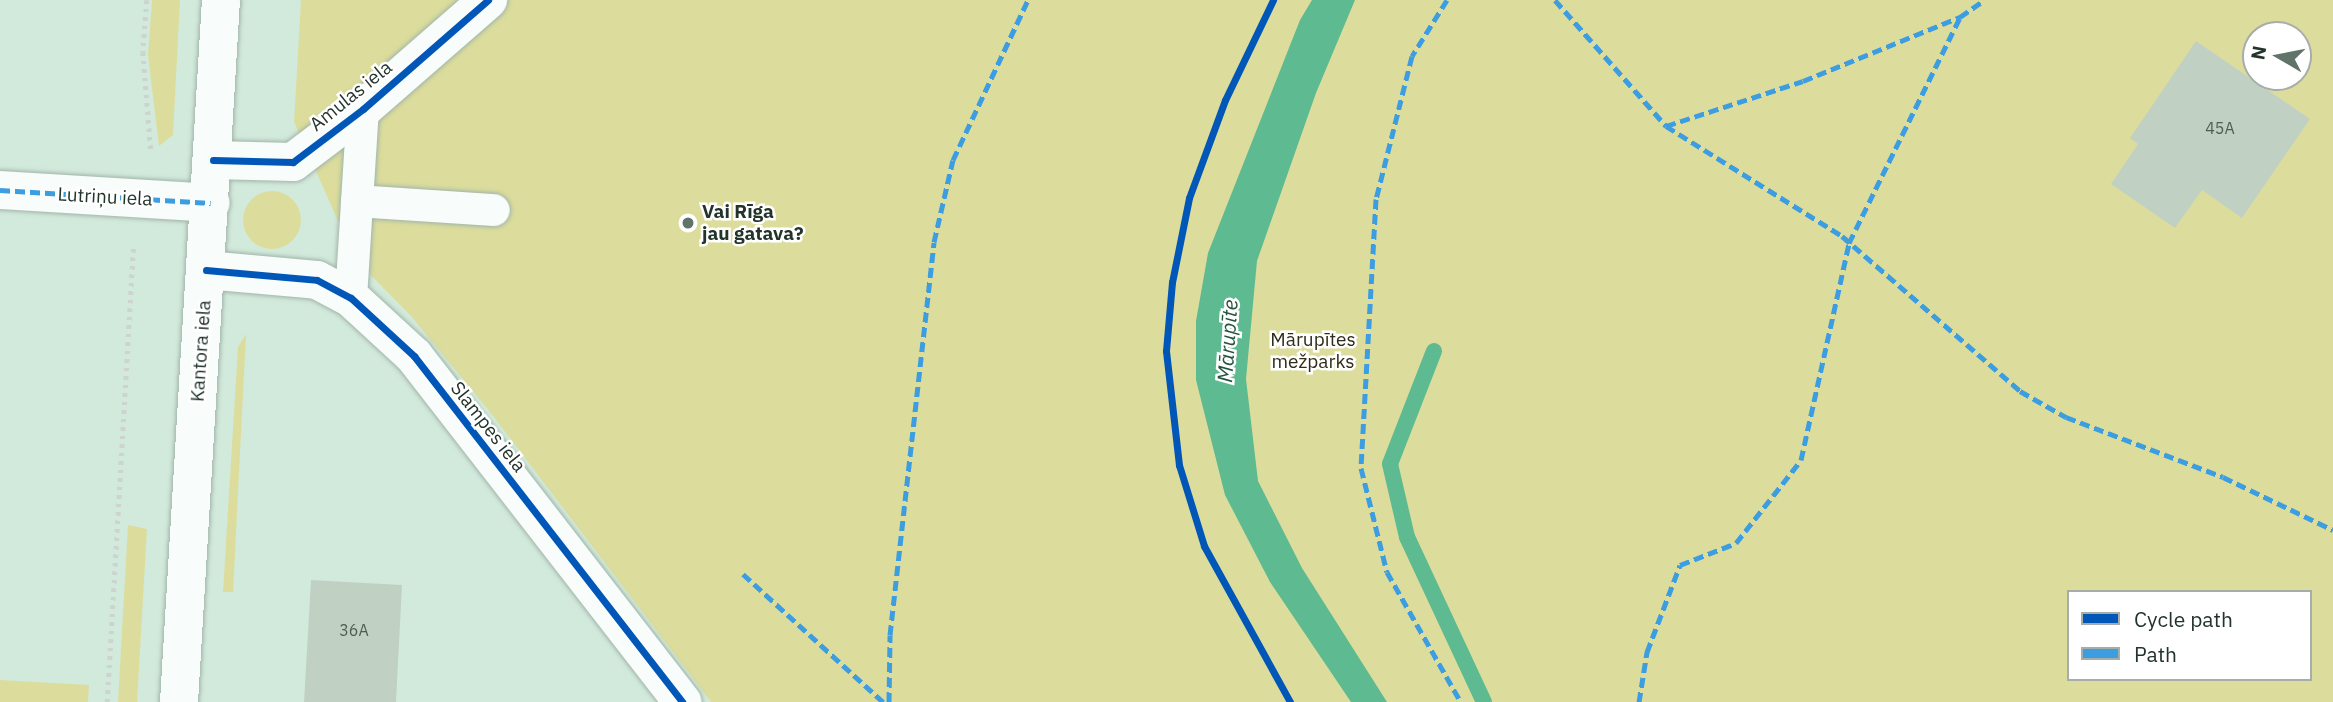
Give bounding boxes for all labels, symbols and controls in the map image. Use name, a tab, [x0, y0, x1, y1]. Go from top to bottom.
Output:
north arrow	[2242, 21, 2312, 91]
text: N	[2245, 44, 2271, 62]
street label: Amulas iela	[305, 56, 397, 136]
house number: 45A	[2205, 118, 2235, 138]
street label: Lutriņu iela	[57, 183, 153, 211]
place label: Vai Rīga jau gatava?	[702, 201, 803, 245]
marker: Vai Rīga jau gatava?	[680, 215, 696, 231]
street label: Kantora iela	[186, 299, 216, 403]
water label: Mārupīte	[1212, 299, 1242, 383]
park label: Mārupītes mežparks	[1270, 329, 1356, 373]
street label: Slampes iela	[446, 377, 530, 477]
legend	[2067, 590, 2312, 681]
text: Cycle path	[2134, 605, 2233, 633]
house number: 36A	[339, 620, 369, 640]
text: Path	[2134, 640, 2177, 668]

